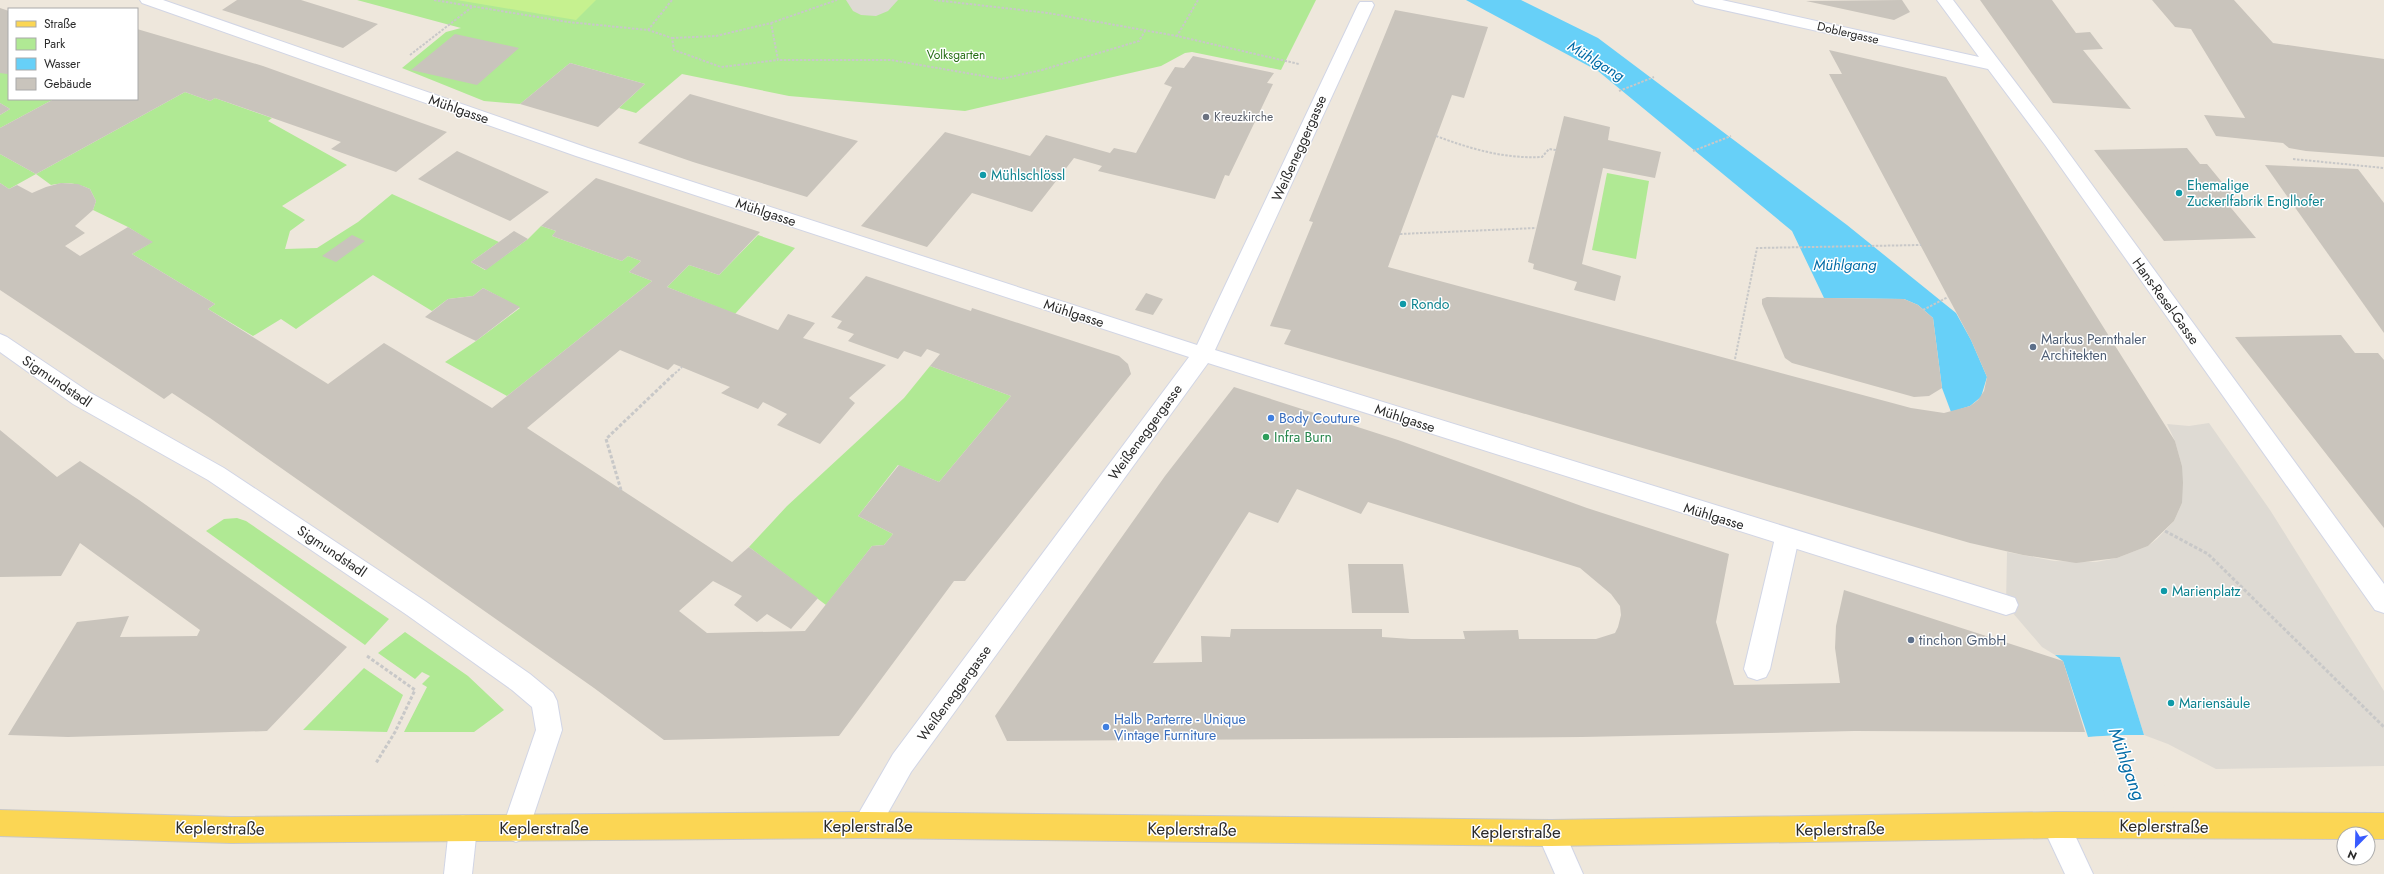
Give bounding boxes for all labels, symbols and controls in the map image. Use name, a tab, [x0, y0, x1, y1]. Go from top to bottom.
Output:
legend	[8, 8, 138, 100]
text: Straße	[44, 15, 76, 33]
street label: Doblergasse	[1815, 17, 1881, 49]
text: Park	[44, 35, 66, 53]
water label: Mühlgang	[1563, 35, 1629, 87]
park label: Volksgarten	[927, 46, 985, 64]
text: Wasser	[44, 55, 81, 73]
text: Gebäude	[44, 75, 91, 93]
street label: Mühlgasse	[426, 89, 492, 129]
street label: Weißeneggergasse	[1267, 92, 1331, 204]
place label: Kreuzkirche	[1214, 108, 1273, 126]
marker: Kreuzkirche	[1201, 112, 1211, 122]
place label: Mühlschlössl	[991, 165, 1065, 185]
marker: Mühlschlössl	[978, 170, 988, 180]
place label: Ehemalige Zuckerlfabrik Englhofer	[2187, 175, 2324, 211]
marker: Ehemalige Zuckerlfabrik Englhofer	[2174, 188, 2184, 198]
street label: Mühlgasse	[733, 193, 799, 231]
water label: Mühlgang	[1814, 254, 1877, 276]
street label: Hans-Resel-Gasse	[2128, 254, 2204, 348]
street label: Mühlgasse	[1041, 294, 1107, 332]
place label: Rondo	[1411, 294, 1450, 314]
marker: Rondo	[1398, 299, 1408, 309]
place label: Markus Pernthaler Architekten	[2041, 329, 2147, 365]
marker: Markus Pernthaler Architekten	[2028, 342, 2038, 352]
street label: Sigmundstadl	[18, 350, 96, 412]
street label: Weißeneggergasse	[1103, 380, 1187, 484]
street label: Mühlgasse	[1372, 399, 1438, 437]
place label: Body Couture	[1279, 408, 1360, 428]
marker: Body Couture	[1266, 413, 1276, 423]
place label: Infra Burn	[1274, 427, 1332, 447]
marker: Infra Burn	[1261, 432, 1271, 442]
street label: Mühlgasse	[1681, 497, 1747, 535]
street label: Sigmundstadl	[293, 520, 371, 582]
place label: Marienplatz	[2172, 581, 2241, 601]
marker: Marienplatz	[2159, 586, 2169, 596]
place label: tinchon GmbH	[1919, 630, 2006, 650]
marker: tinchon GmbH	[1906, 635, 1916, 645]
street label: Weißeneggergasse	[912, 641, 996, 745]
place label: Mariensäule	[2179, 693, 2250, 713]
marker: Mariensäule	[2166, 698, 2176, 708]
place label: Halb Parterre - Unique Vintage Furniture	[1114, 709, 1246, 745]
marker: Halb Parterre - Unique Vintage Furniture	[1101, 722, 1111, 732]
water label: Mühlgang	[2102, 724, 2152, 804]
street label: Keplerstraße	[2119, 813, 2209, 839]
street label: Keplerstraße	[823, 814, 913, 838]
street label: Keplerstraße	[175, 815, 265, 841]
street label: Keplerstraße	[499, 816, 589, 840]
street label: Keplerstraße	[1147, 816, 1237, 842]
street label: Keplerstraße	[1795, 816, 1885, 842]
street label: Keplerstraße	[1471, 820, 1561, 844]
north arrow	[2336, 826, 2376, 866]
text: N	[2345, 846, 2359, 864]

